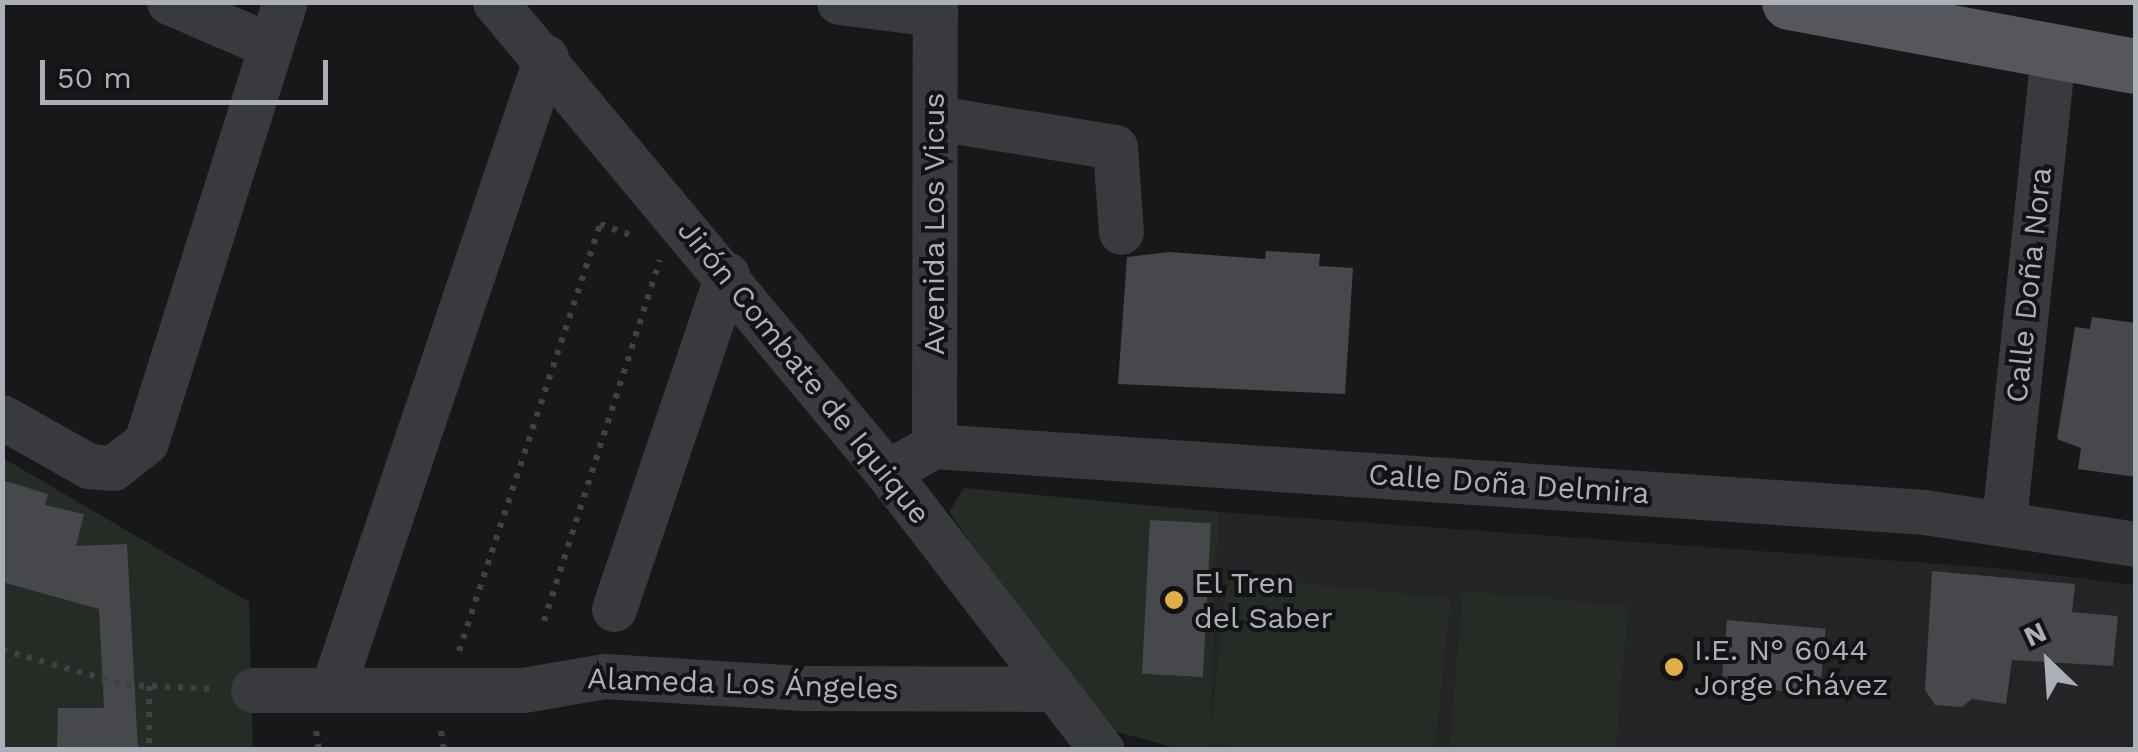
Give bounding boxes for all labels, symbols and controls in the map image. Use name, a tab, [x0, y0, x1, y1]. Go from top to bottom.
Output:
scale bar	[45, 40, 332, 102]
text: 50 m	[57, 60, 132, 95]
street label: Avenida Los Vicus	[916, 92, 952, 356]
street label: Calle Doña Nora	[1999, 165, 2059, 405]
street label: Jirón Combate de Iquique	[670, 213, 938, 531]
street label: Calle Doña Delmira	[1367, 456, 1651, 512]
place label: El Tren del Saber	[1194, 565, 1334, 636]
marker: El Tren del Saber	[1163, 589, 1185, 611]
north arrow	[1998, 612, 2098, 712]
text: N	[2019, 615, 2051, 654]
place label: I.E. N° 6044 Jorge Chávez	[1694, 632, 1888, 702]
marker: I.E. N° 6044 Jorge Chávez	[1663, 656, 1685, 678]
street label: Alameda Los Ángeles	[586, 661, 900, 707]

